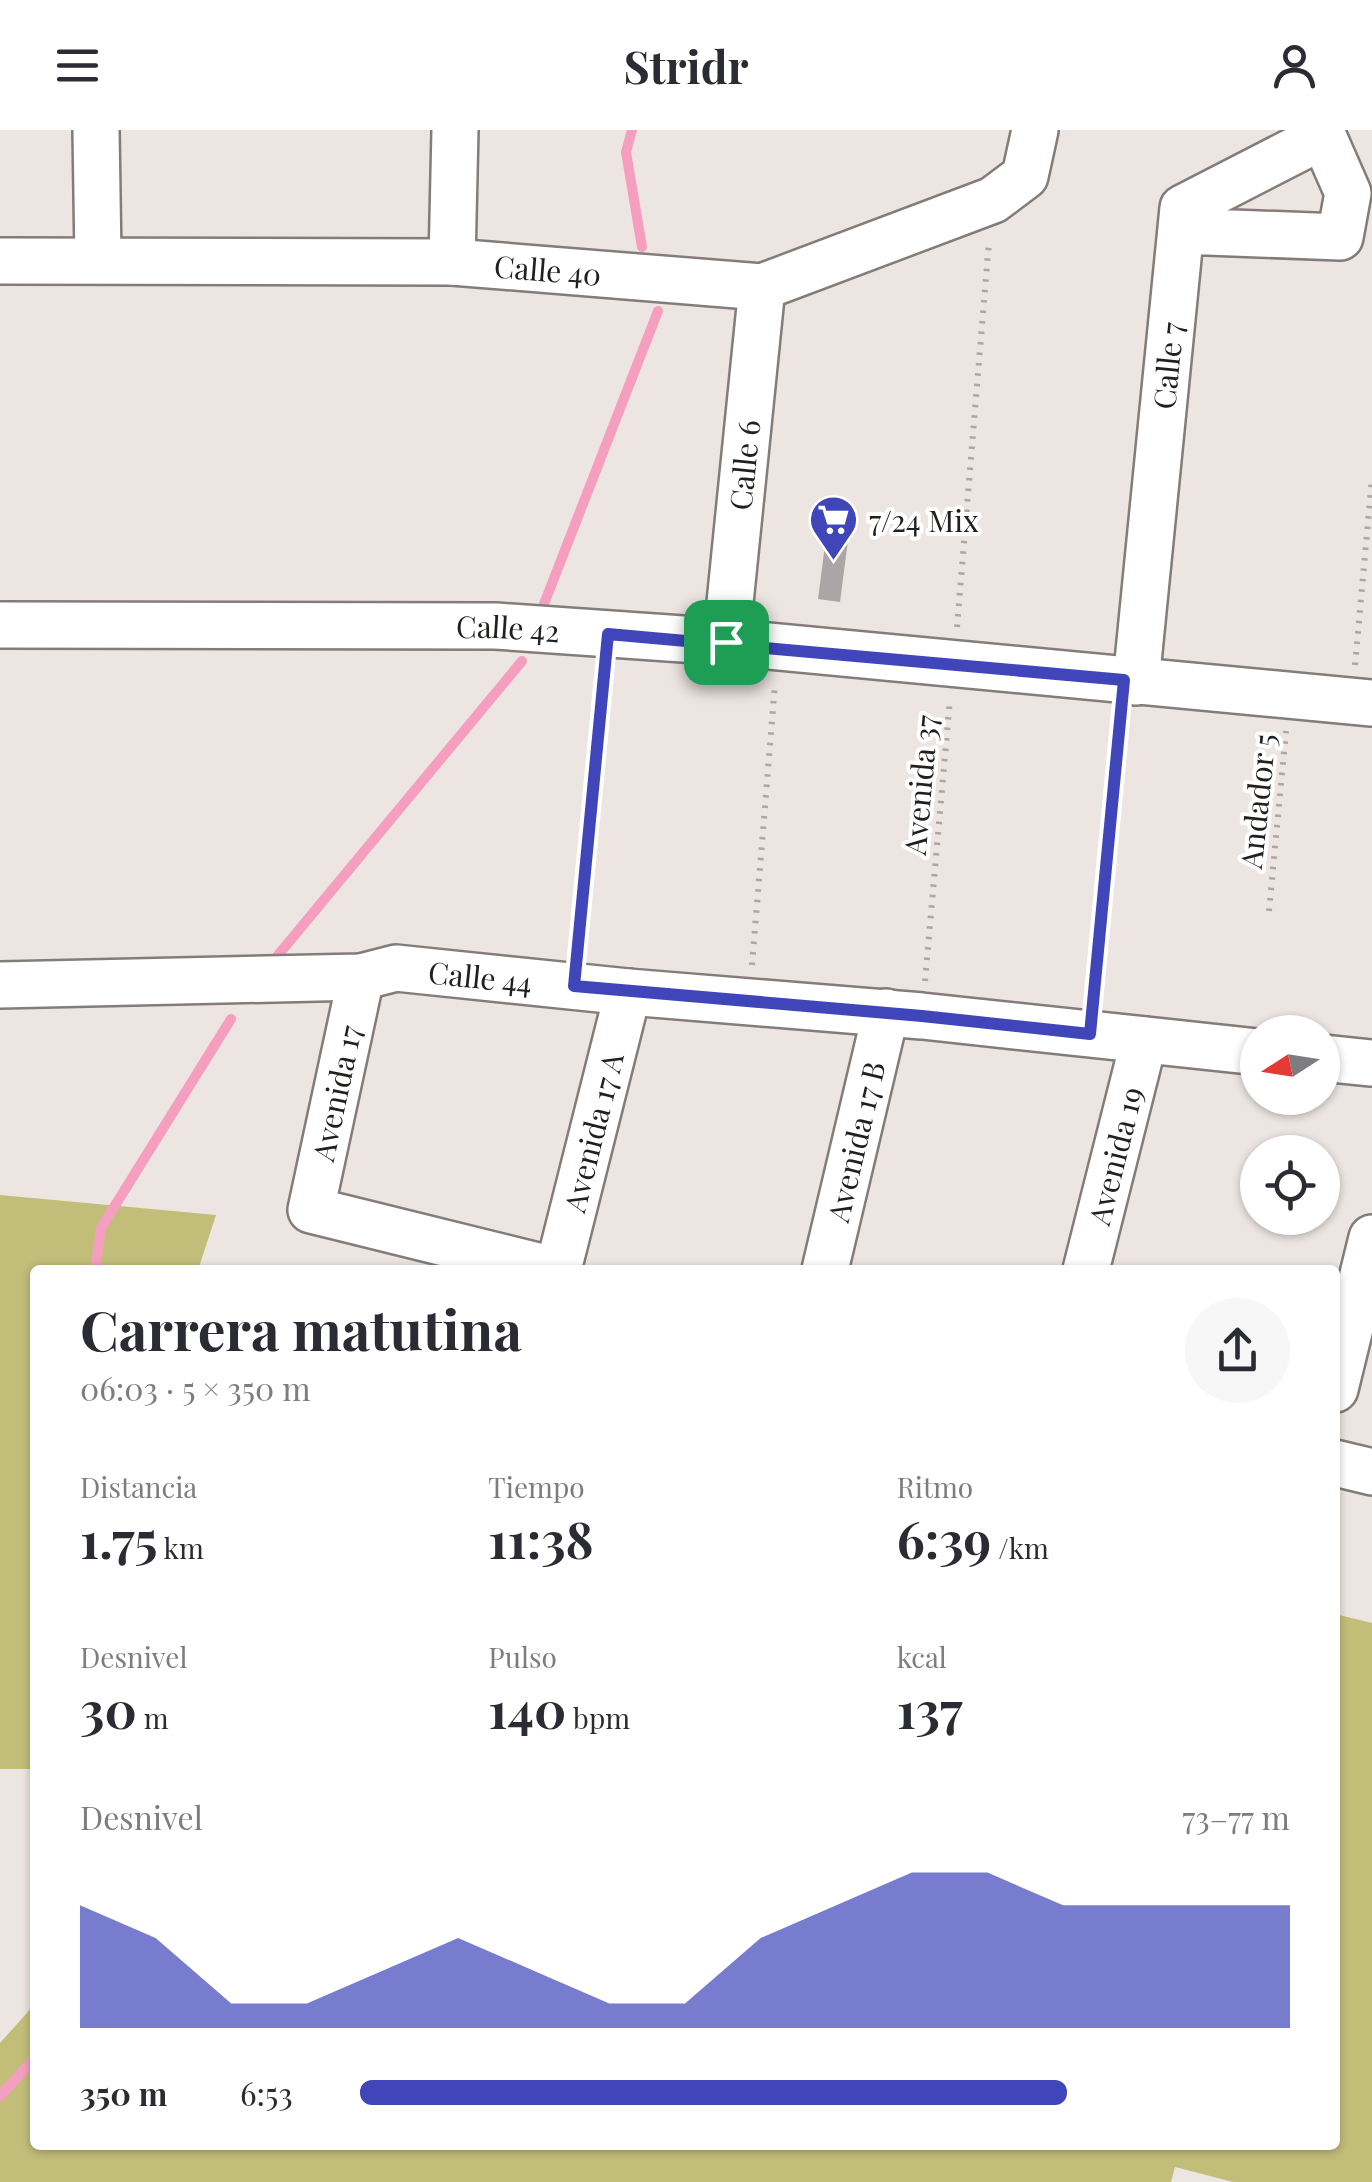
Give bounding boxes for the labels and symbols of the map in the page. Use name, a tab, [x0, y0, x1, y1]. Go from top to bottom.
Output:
street label: Calle 40	[493, 245, 603, 294]
street label: Calle 7	[1143, 320, 1192, 411]
street label: Calle 6	[719, 418, 768, 512]
supermarket icon: 7/24 Mix	[808, 494, 860, 562]
place label: 7/24 Mix	[869, 500, 979, 540]
pin	[684, 600, 769, 685]
street label: Calle 42	[456, 606, 561, 650]
street label: Avenida 37	[894, 713, 946, 858]
street label: Andador 5	[1230, 731, 1284, 872]
street label: Calle 44	[426, 951, 534, 1002]
north arrow	[1240, 1015, 1340, 1115]
street label: Avenida 17	[302, 1021, 370, 1166]
street label: Avenida 17 A	[553, 1047, 632, 1217]
street label: Avenida 17 B	[817, 1057, 894, 1227]
street label: Avenida 19	[1078, 1082, 1152, 1230]

